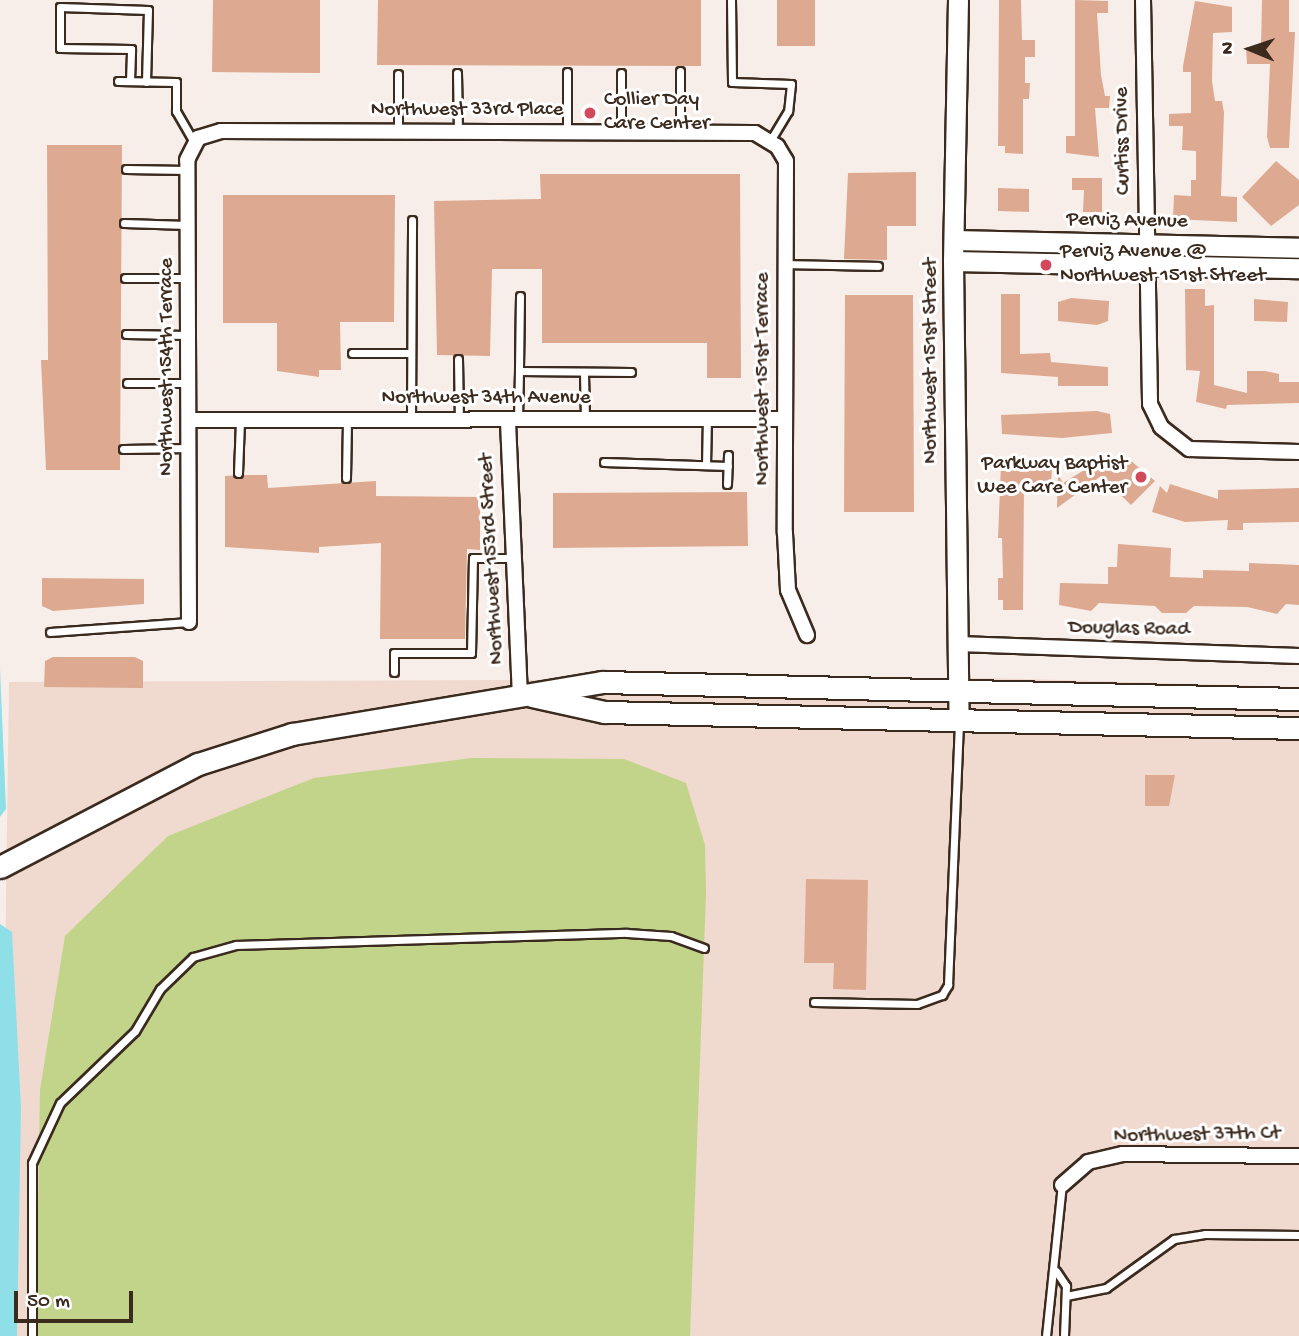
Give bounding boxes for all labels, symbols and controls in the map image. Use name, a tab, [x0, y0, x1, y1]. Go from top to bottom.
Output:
north arrow	[1215, 14, 1285, 84]
text: N	[1217, 42, 1240, 55]
street label: Curtiss Drive	[1110, 87, 1138, 195]
place label: Collier Day Care Center	[604, 88, 709, 138]
street label: Northwest 33rd Place	[371, 98, 563, 124]
marker: Collier Day Care Center	[582, 105, 598, 121]
street label: Perviz Avenue	[1066, 208, 1188, 236]
place label: Perviz Avenue @ Northwest 151st Street	[1060, 240, 1266, 290]
marker: Perviz Avenue @ Northwest 151st Street	[1038, 257, 1054, 273]
street label: Northwest 154th Terrace	[155, 258, 181, 476]
street label: Northwest 151st Street	[919, 258, 945, 464]
street label: Northwest 151st Terrace	[751, 273, 777, 485]
street label: Northwest 34th Avenue	[381, 386, 591, 412]
place label: Parkway Baptist Wee Care Center	[977, 452, 1127, 502]
street label: Northwest 153rd Street	[475, 453, 511, 665]
marker: Parkway Baptist Wee Care Center	[1133, 469, 1149, 485]
street label: Douglas Road	[1068, 616, 1190, 644]
street label: Northwest 37th Ct	[1113, 1122, 1281, 1150]
scale bar	[18, 1276, 136, 1320]
text: 50 m	[27, 1290, 70, 1315]

